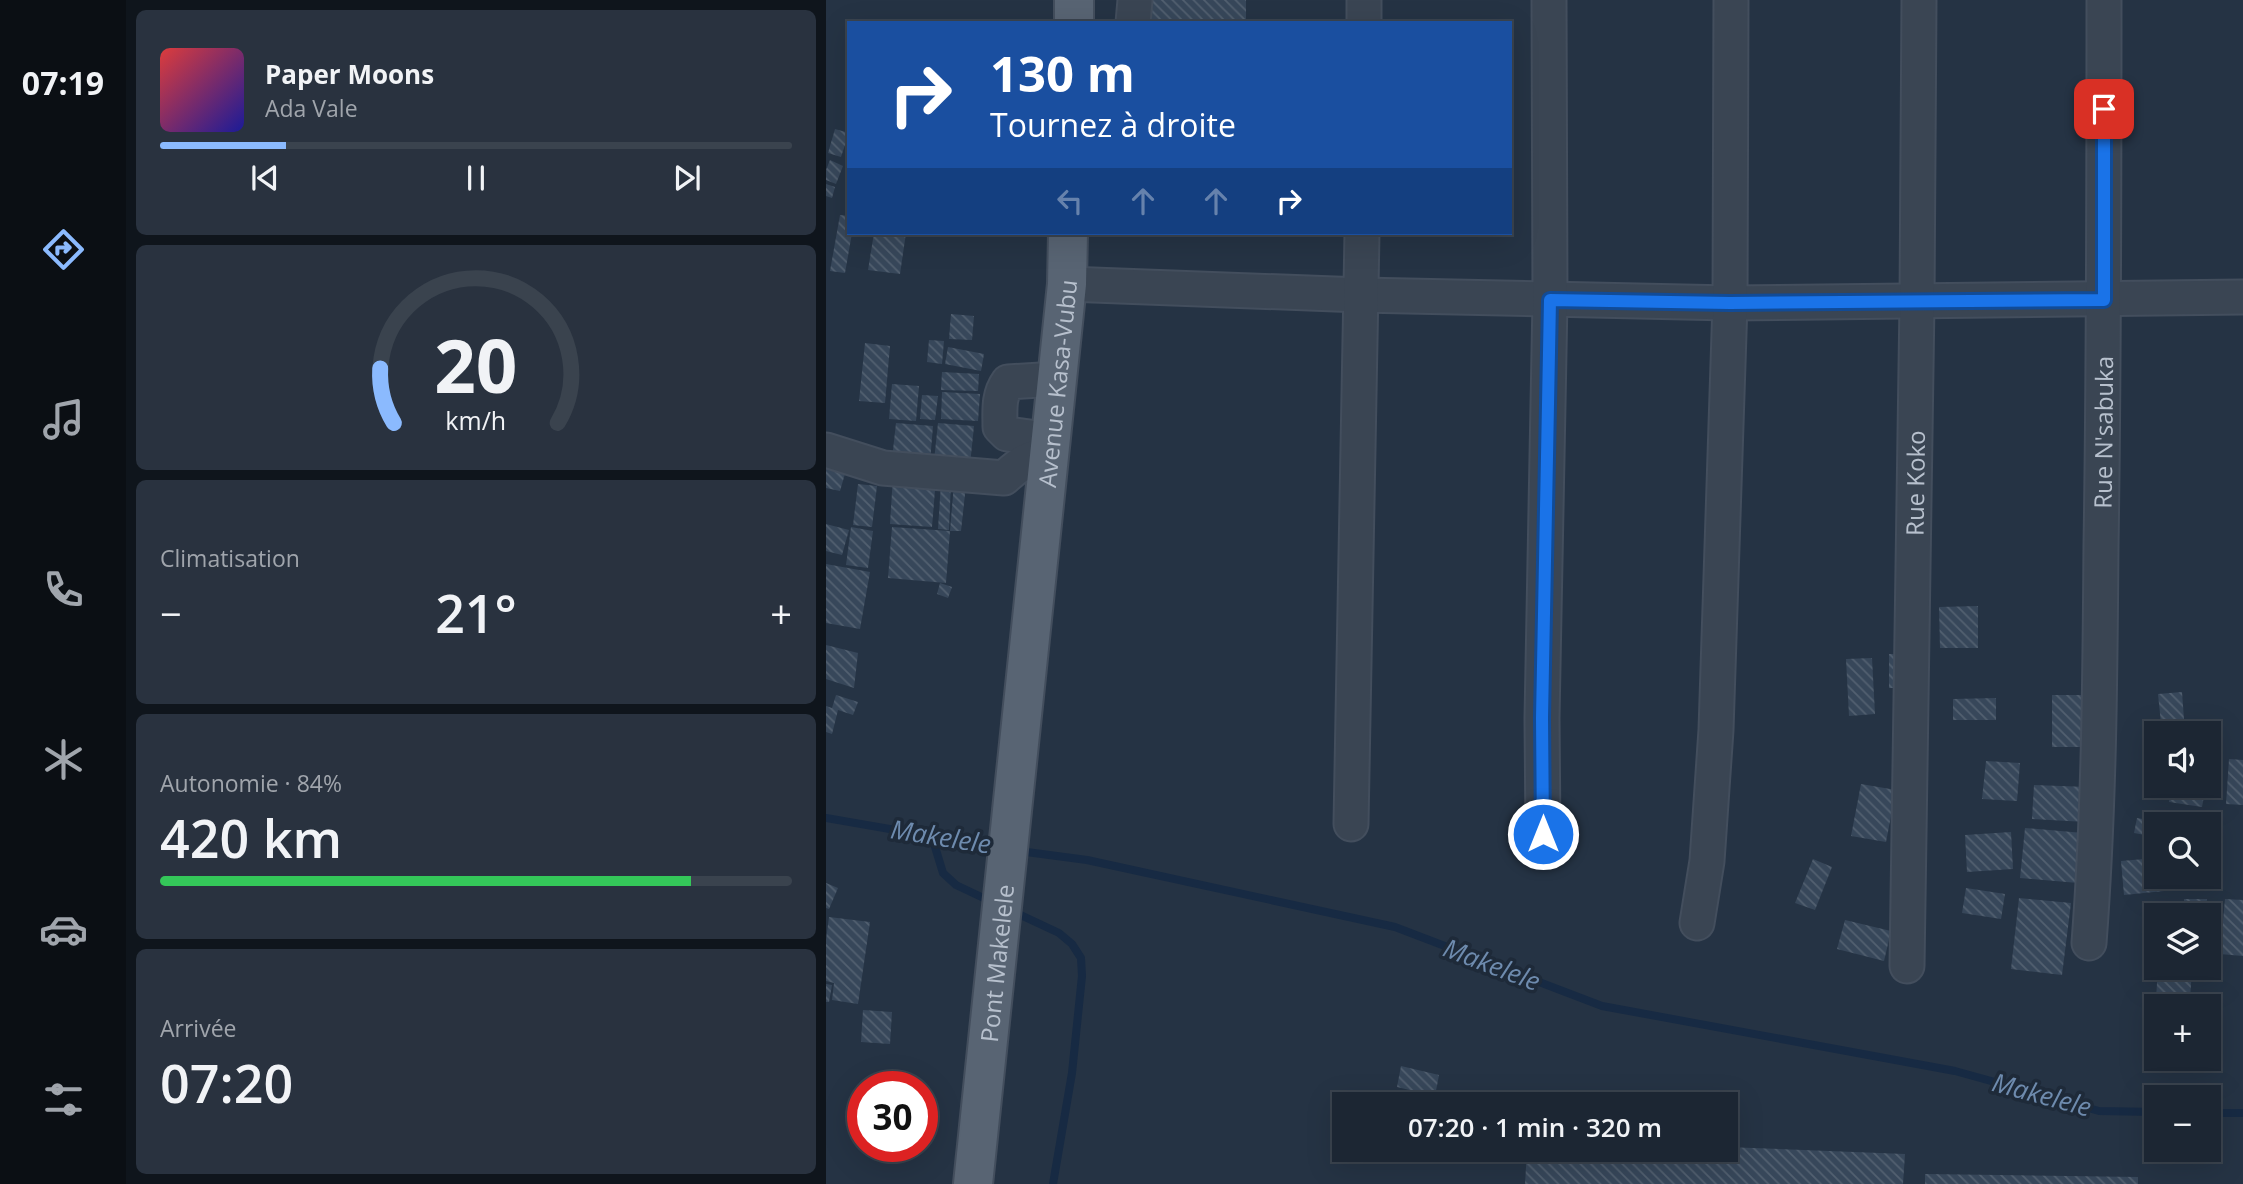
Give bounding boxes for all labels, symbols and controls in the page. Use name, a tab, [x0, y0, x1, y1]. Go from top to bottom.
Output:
text: 130 m	[990, 40, 1135, 106]
icon: right	[875, 49, 966, 140]
text: Paper Moons	[265, 56, 434, 92]
text: 07:19	[22, 61, 104, 104]
pin	[2074, 79, 2134, 139]
icon: arrive	[2085, 90, 2123, 128]
text: Ada Vale	[265, 92, 358, 124]
text: Tournez à droite	[990, 103, 1236, 146]
icon: previous	[246, 159, 284, 197]
icon: pause	[457, 159, 495, 197]
icon: next	[668, 159, 706, 197]
icon: left	[1051, 182, 1089, 220]
icon: ahead	[1124, 182, 1162, 220]
icon: ahead	[1197, 182, 1235, 220]
icon: right	[1270, 182, 1308, 220]
icon: directions	[39, 225, 88, 274]
street label: Avenue Kasa-Vubu	[1029, 278, 1084, 489]
text: 20	[434, 316, 518, 415]
street label: Rue N'sabuka	[2085, 356, 2120, 509]
icon: music	[39, 395, 88, 444]
text: km/h	[446, 403, 506, 437]
street label: Rue Koko	[1897, 430, 1932, 536]
text: Climatisation	[160, 542, 300, 574]
icon: phone	[39, 565, 88, 614]
text: 21°	[435, 577, 517, 648]
text: −	[160, 587, 182, 639]
text: +	[770, 587, 792, 639]
map controls	[2144, 721, 2221, 1162]
button: sound	[2144, 721, 2221, 798]
icon: climate	[39, 735, 88, 784]
text: Autonomie · 84%	[160, 767, 342, 799]
position arrow	[1506, 797, 1580, 871]
text: 420 km	[160, 802, 342, 873]
water label: Makelele	[888, 810, 994, 862]
button: search	[2144, 812, 2221, 889]
street label: Pont Makelele	[971, 883, 1021, 1044]
button: layers	[2144, 903, 2221, 980]
icon: car	[39, 905, 88, 954]
water label: Makelele	[1438, 929, 1546, 999]
button: +	[2144, 994, 2221, 1071]
text: Arrivée	[160, 1012, 236, 1044]
text: 07:20	[160, 1047, 293, 1118]
water label: Makelele	[1988, 1064, 2096, 1124]
speed limit sign: 30	[847, 1071, 938, 1162]
icon: filters	[39, 1075, 88, 1124]
button: −	[2144, 1085, 2221, 1162]
text: 07:20 · 1 min · 320 m	[1408, 1109, 1662, 1145]

